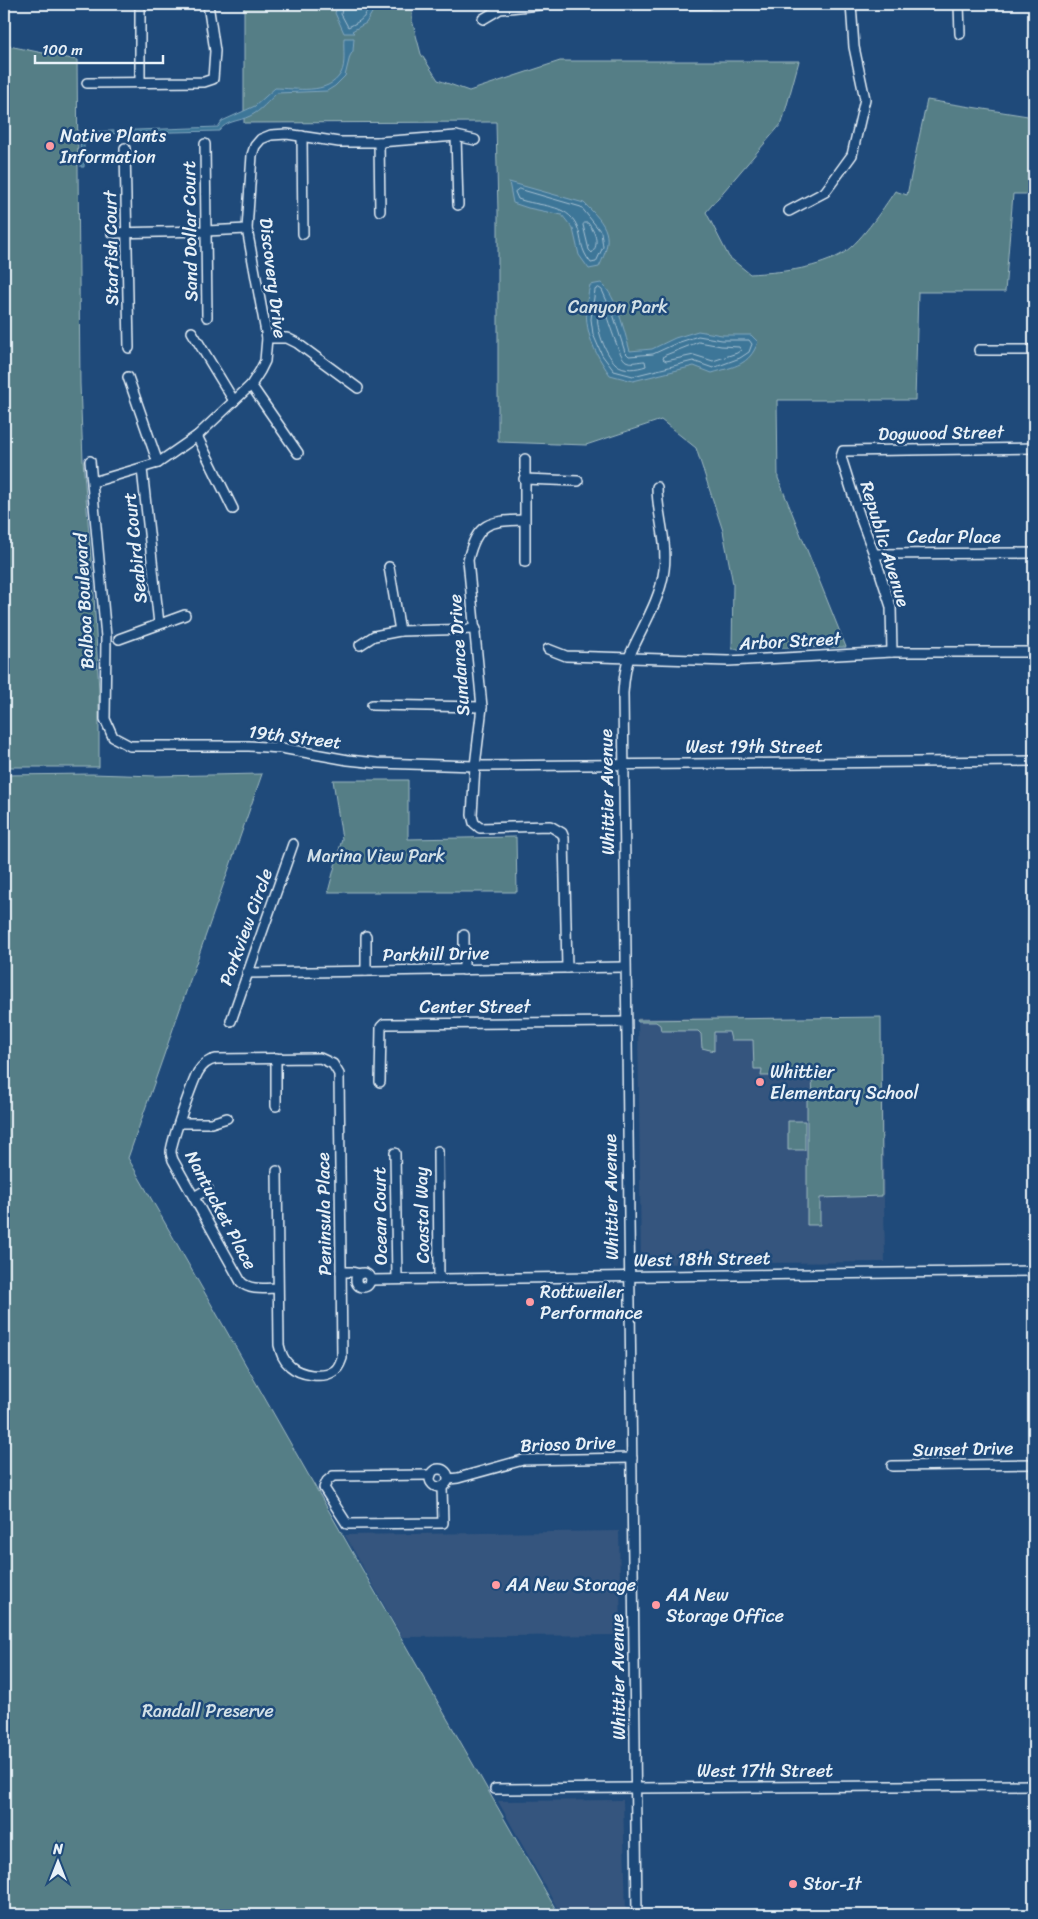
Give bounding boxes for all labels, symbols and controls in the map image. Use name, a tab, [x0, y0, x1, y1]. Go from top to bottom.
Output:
scale bar	[35, 32, 162, 64]
text: 100 m	[42, 37, 83, 63]
place label: Native Plants Information	[59, 120, 167, 173]
marker: Native Plants Information	[44, 140, 56, 152]
street label: Sand Dollar Court	[173, 160, 207, 302]
street label: Starfish Court	[94, 189, 128, 306]
street label: Discovery Drive	[250, 216, 296, 340]
park label: Canyon Park	[568, 291, 668, 323]
street label: Dogwood Street	[878, 416, 1005, 450]
street label: Republic Avenue	[851, 477, 919, 611]
street label: Seabird Court	[113, 491, 157, 605]
street label: Cedar Place	[907, 521, 1001, 553]
street label: Balboa Boulevard	[64, 531, 104, 670]
street label: Sundance Drive	[439, 593, 479, 717]
street label: Arbor Street	[737, 622, 842, 660]
street label: 19th Street	[247, 715, 343, 759]
street label: Whittier Avenue	[590, 728, 624, 855]
street label: West 19th Street	[685, 731, 823, 763]
park label: Marina View Park	[307, 840, 445, 872]
street label: Parkview Circle	[210, 864, 282, 990]
street label: Parkhill Drive	[382, 937, 490, 971]
street label: Center Street	[419, 991, 531, 1023]
place label: Whittier Elementary School	[770, 1056, 919, 1109]
marker: Whittier Elementary School	[754, 1076, 766, 1088]
street label: Whittier Avenue	[594, 1133, 628, 1260]
street label: Nantucket Place	[176, 1144, 266, 1276]
street label: Peninsula Place	[307, 1152, 341, 1276]
street label: Ocean Court	[363, 1166, 397, 1265]
street label: Coastal Way	[405, 1166, 439, 1264]
street label: West 18th Street	[633, 1242, 771, 1276]
place label: Rottweiler Performance	[540, 1276, 643, 1329]
marker: Rottweiler Performance	[524, 1296, 536, 1308]
street label: Brioso Drive	[520, 1426, 616, 1462]
street label: Sunset Drive	[912, 1432, 1014, 1466]
place label: AA New Storage	[505, 1569, 636, 1601]
marker: AA New Storage	[490, 1579, 502, 1591]
place label: AA New Storage Office	[665, 1579, 784, 1632]
marker: AA New Storage Office	[650, 1599, 662, 1611]
street label: Whittier Avenue	[601, 1613, 635, 1740]
park label: Randall Preserve	[142, 1695, 274, 1727]
street label: West 17th Street	[697, 1755, 833, 1787]
north arrow	[32, 1836, 82, 1886]
text: N	[52, 1837, 63, 1862]
place label: Stor-It	[803, 1868, 862, 1900]
marker: Stor-It	[787, 1878, 799, 1890]

